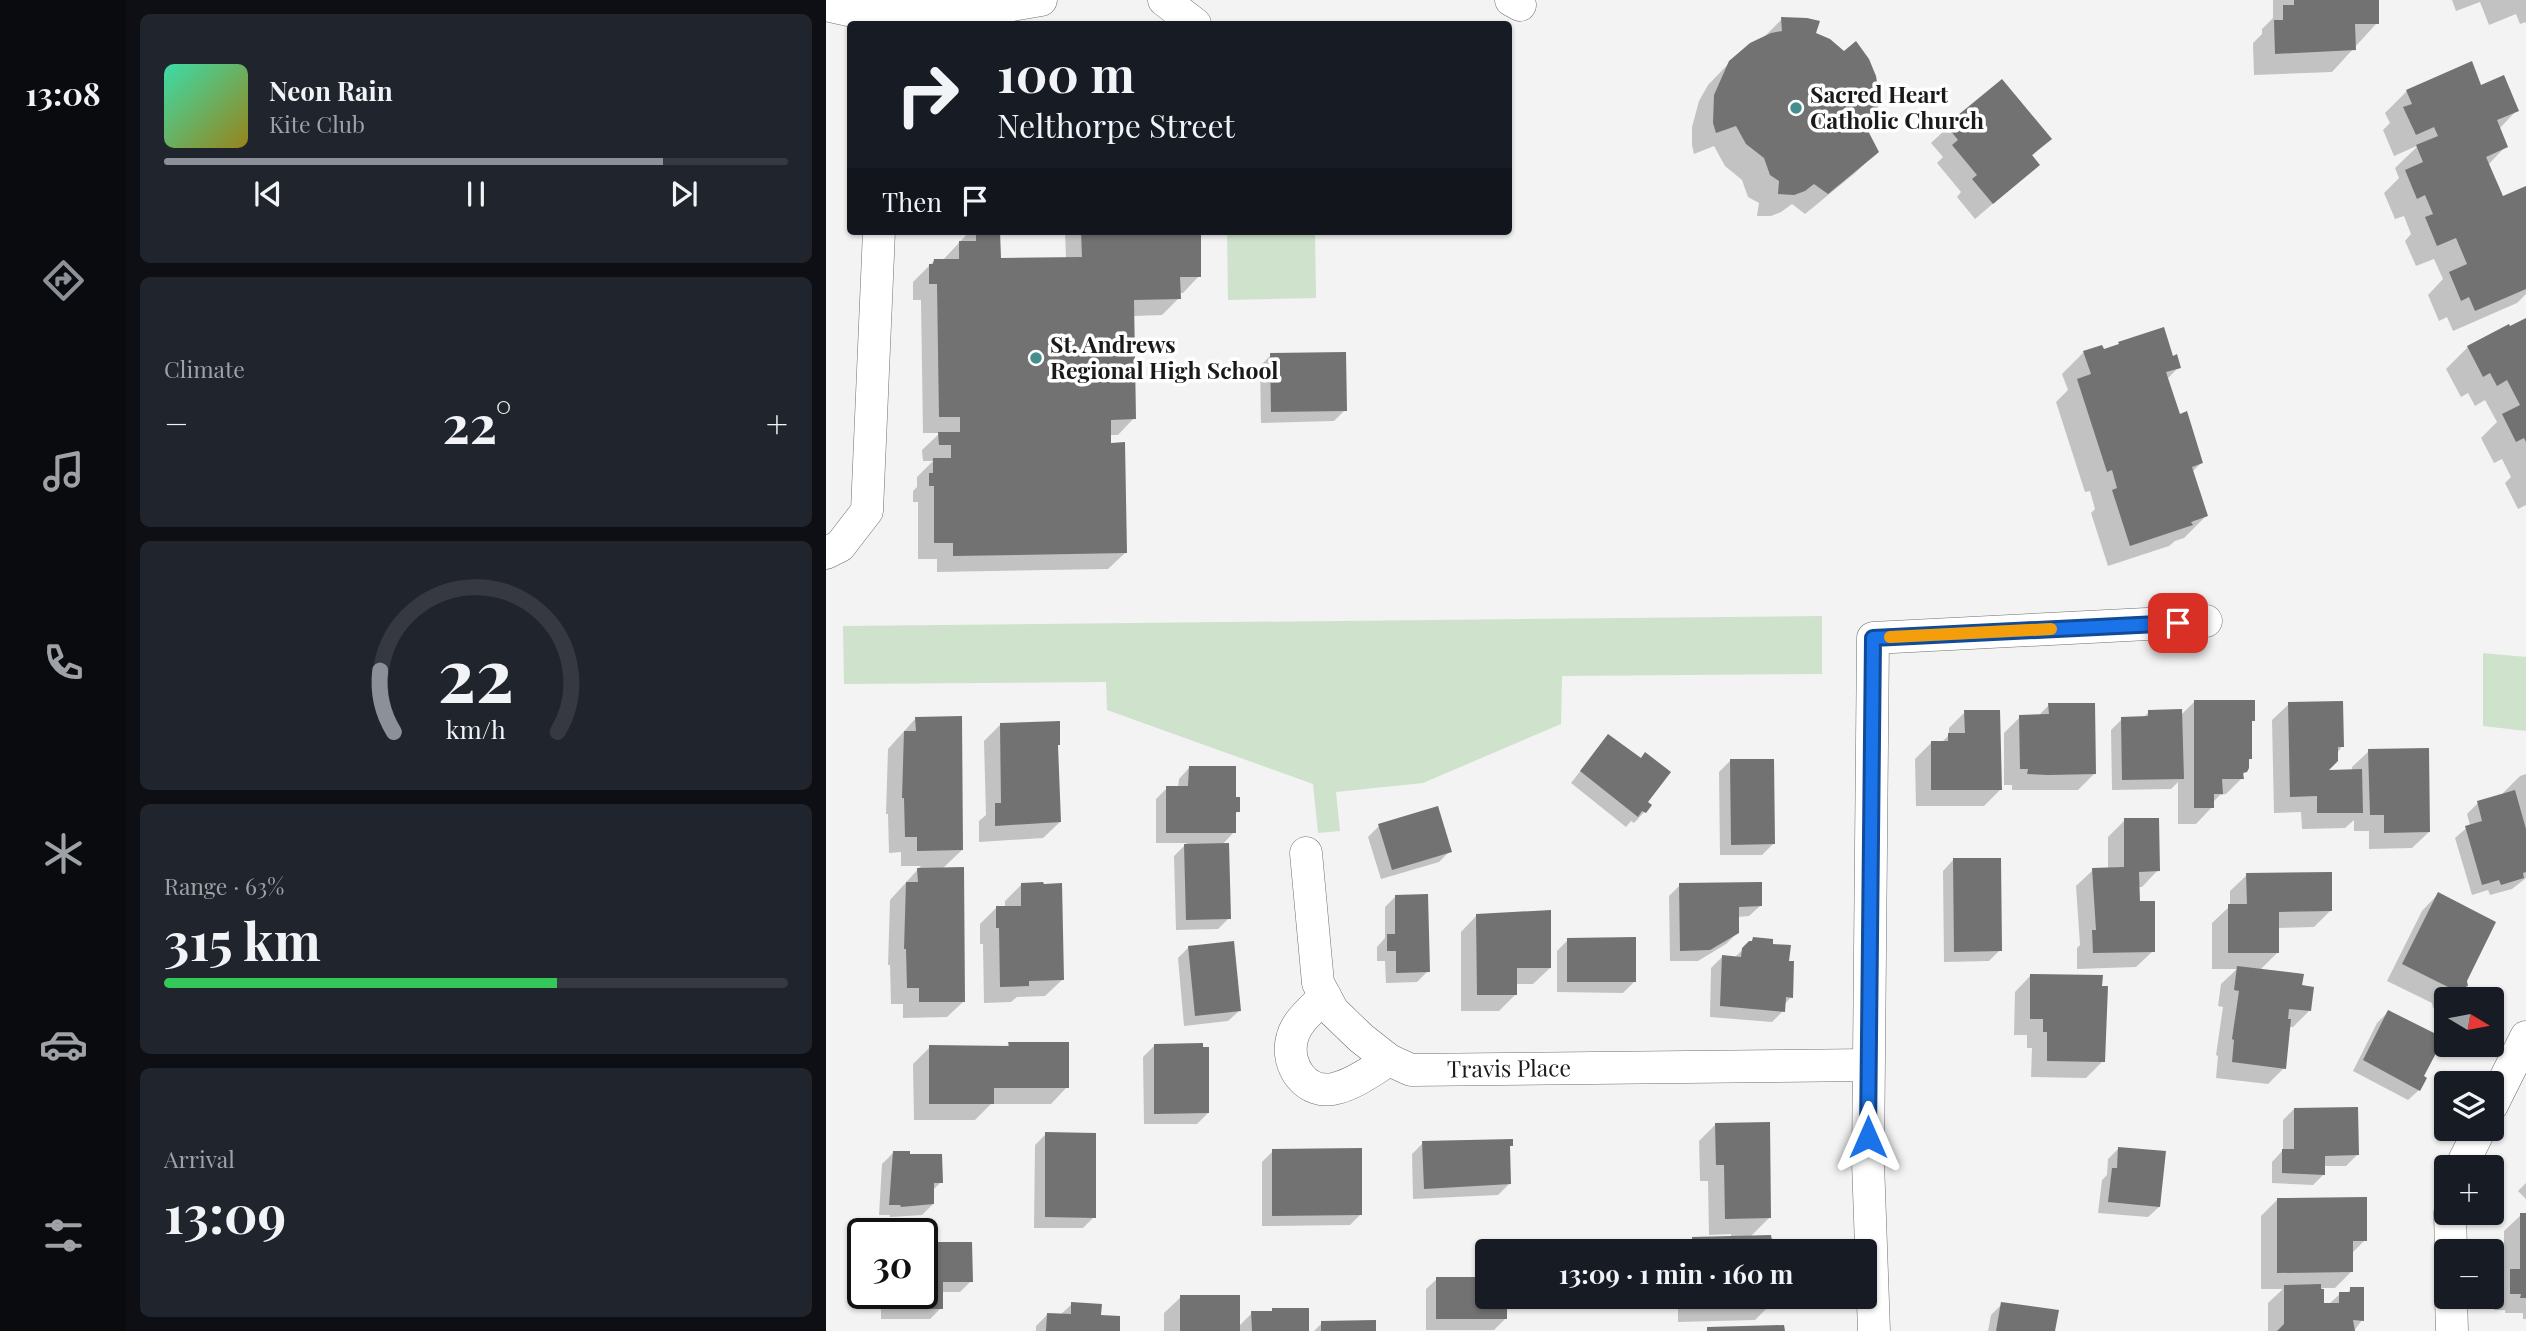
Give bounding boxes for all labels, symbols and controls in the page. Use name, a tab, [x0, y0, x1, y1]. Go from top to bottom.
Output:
text: 100 m	[997, 40, 1135, 105]
icon: right	[882, 49, 973, 140]
text: 13:08	[25, 71, 101, 114]
text: Neon Rain	[269, 73, 393, 108]
place label: Sacred Heart Catholic Church	[1810, 78, 1984, 135]
marker: Sacred Heart Catholic Church	[1788, 100, 1804, 116]
text: Nelthorpe Street	[997, 103, 1235, 146]
text: Kite Club	[269, 108, 365, 139]
icon: previous	[249, 175, 287, 213]
icon: pause	[457, 175, 495, 213]
icon: next	[665, 175, 703, 213]
icon: arrive	[956, 182, 994, 220]
text: Then	[882, 184, 942, 219]
icon: directions	[39, 256, 88, 305]
place label: St. Andrews Regional High School	[1050, 328, 1278, 385]
marker: St. Andrews Regional High School	[1028, 350, 1044, 366]
text: Climate	[164, 353, 245, 384]
text: 22°	[443, 388, 512, 457]
text: −	[164, 397, 189, 448]
text: +	[766, 397, 788, 448]
icon: music	[39, 447, 88, 496]
pin	[2148, 593, 2208, 653]
icon: arrive	[2159, 604, 2197, 642]
text: 22	[438, 623, 514, 720]
icon: phone	[39, 638, 88, 687]
text: km/h	[446, 711, 506, 744]
icon: climate	[39, 829, 88, 878]
text: Range · 63%	[164, 870, 284, 901]
text: 315 km	[164, 905, 321, 974]
north arrow	[2434, 987, 2504, 1057]
map controls	[2434, 987, 2504, 1309]
icon: car	[39, 1020, 88, 1069]
street label: Travis Place	[1447, 1051, 1571, 1084]
button: layers	[2434, 1071, 2504, 1141]
position arrow	[1831, 1100, 1905, 1174]
text: Arrival	[164, 1143, 235, 1174]
button: +	[2434, 1155, 2504, 1225]
text: 13:09	[164, 1178, 286, 1247]
icon: filters	[39, 1211, 88, 1260]
speed limit sign: 30	[847, 1218, 938, 1309]
button: −	[2434, 1239, 2504, 1309]
text: 13:09 · 1 min · 160 m	[1559, 1256, 1793, 1291]

